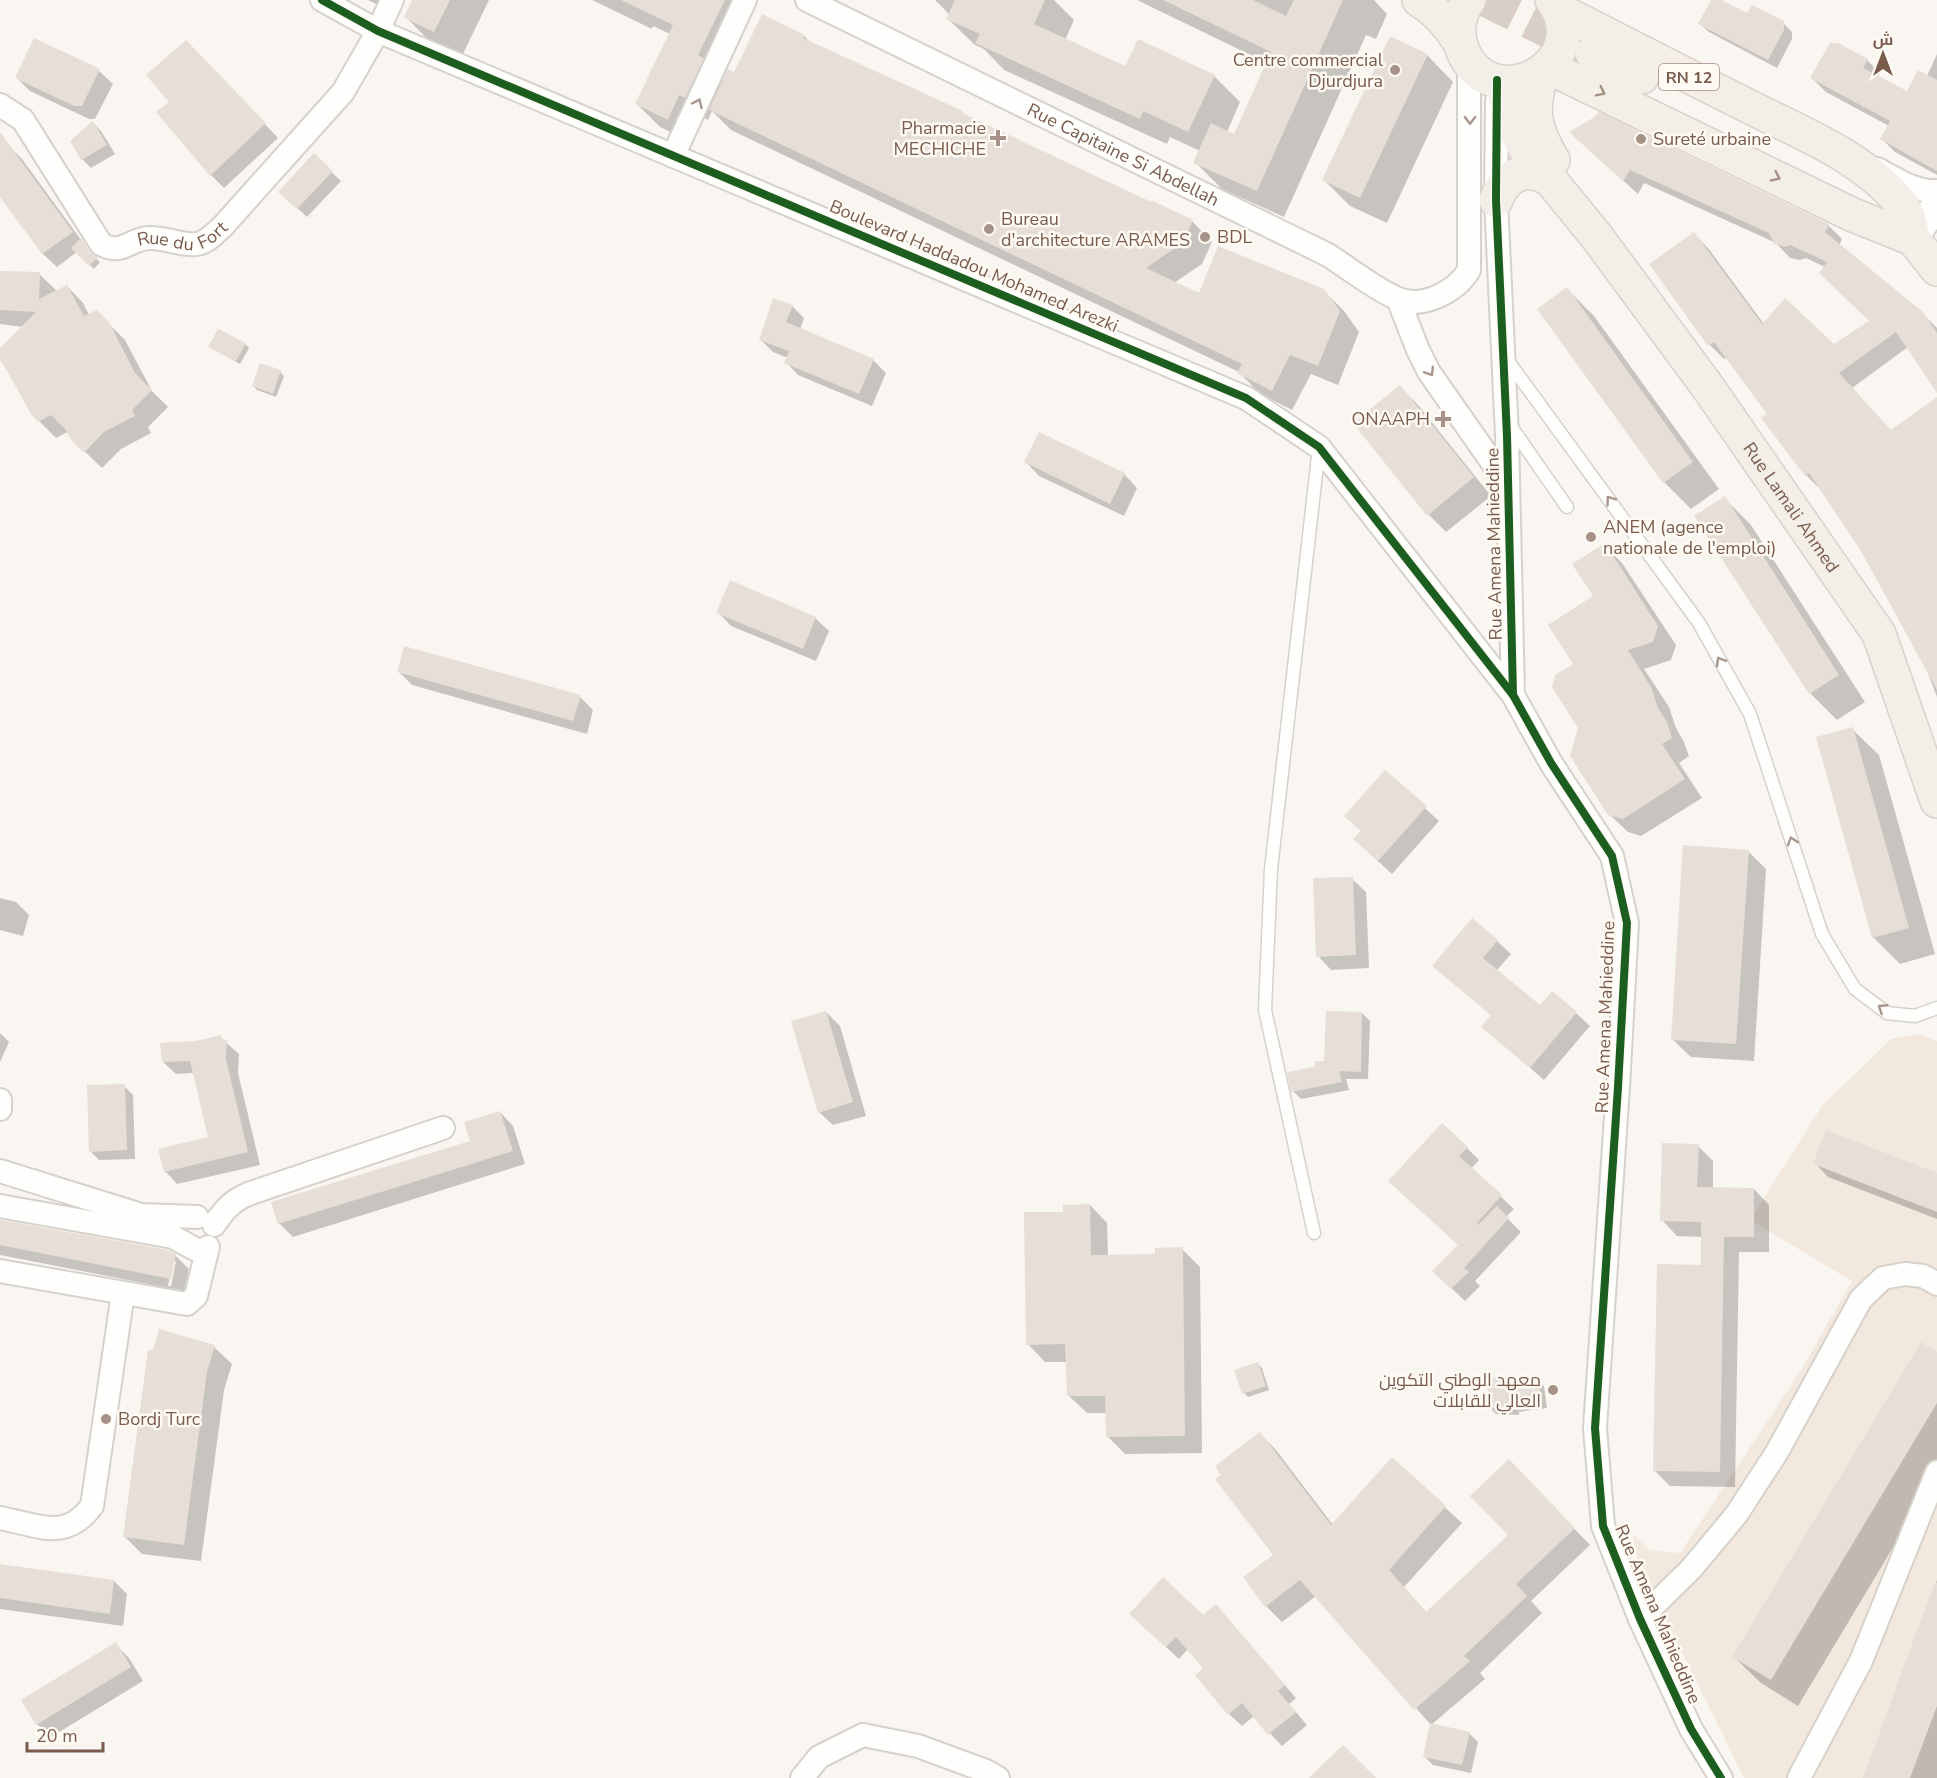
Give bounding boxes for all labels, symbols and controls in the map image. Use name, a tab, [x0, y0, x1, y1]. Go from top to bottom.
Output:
north arrow	[1853, 24, 1913, 84]
text: ش	[1873, 29, 1893, 51]
place label: Centre commercial Djurdjura	[1233, 48, 1384, 93]
marker: Centre commercial Djurdjura	[1388, 63, 1402, 77]
road number: RN 12	[1659, 64, 1719, 90]
one-way arrow	[1594, 85, 1605, 97]
one-way arrow	[691, 98, 703, 109]
street label: Rue Capitaine Si Abdellah	[1023, 98, 1223, 212]
place label: Pharmacie MECHICHE	[893, 116, 986, 161]
one-way arrow	[1463, 116, 1476, 125]
place label: Sureté urbaine	[1653, 127, 1771, 151]
marker: Pharmacie MECHICHE	[991, 131, 1005, 145]
marker: Sureté urbaine	[1634, 132, 1648, 146]
one-way arrow	[1770, 169, 1781, 181]
street label: Boulevard Haddadou Mohamed Arezki	[826, 194, 1122, 338]
place label: Bureau d'architecture ARAMES	[1001, 207, 1190, 252]
street label: Rue du Fort	[135, 215, 233, 257]
marker: Bureau d'architecture ARAMES	[982, 222, 996, 236]
place label: BDL	[1217, 225, 1253, 249]
marker: BDL	[1198, 230, 1212, 244]
one-way arrow	[1422, 366, 1434, 376]
place label: ONAAPH	[1352, 407, 1430, 431]
marker: ONAAPH	[1434, 410, 1452, 428]
street label: Rue Lamali Ahmed	[1738, 437, 1845, 577]
street label: Rue Amena Mahieddine	[1480, 447, 1508, 641]
one-way arrow	[1606, 495, 1617, 506]
place label: ANEM (agence nationale de l'emploi)	[1603, 515, 1776, 560]
marker: ANEM (agence nationale de l'emploi)	[1584, 530, 1598, 544]
one-way arrow	[1716, 657, 1727, 667]
one-way arrow	[1787, 836, 1799, 847]
street label: Rue Amena Mahieddine	[1590, 920, 1620, 1114]
one-way arrow	[1878, 1004, 1888, 1016]
place label: معهد الوطني التكوين العالي للقابلات	[1379, 1368, 1541, 1415]
marker: معهد الوطني التكوين العالي للقابلات	[1546, 1383, 1560, 1397]
place label: Bordj Turc	[118, 1407, 200, 1431]
marker: Bordj Turc	[99, 1412, 113, 1426]
street label: Rue Amena Mahieddine	[1609, 1521, 1707, 1707]
scale bar	[27, 1715, 104, 1753]
text: 20 m	[36, 1724, 78, 1748]

